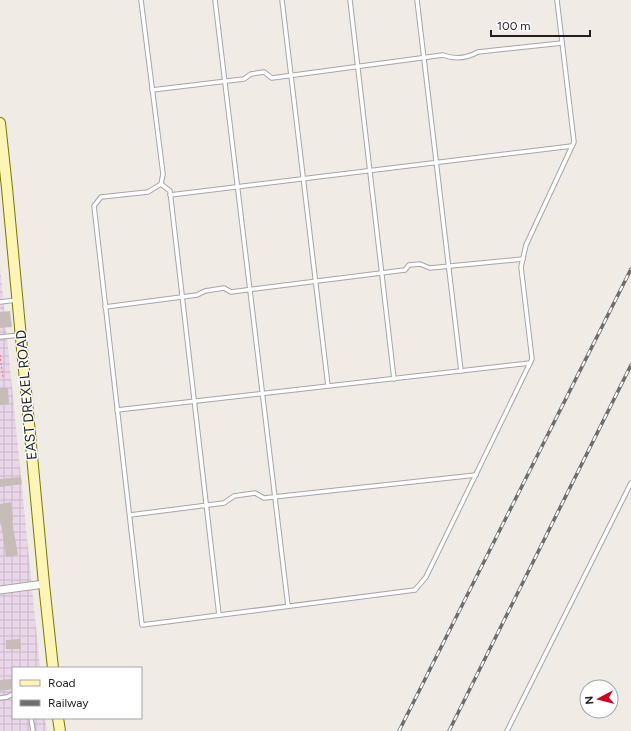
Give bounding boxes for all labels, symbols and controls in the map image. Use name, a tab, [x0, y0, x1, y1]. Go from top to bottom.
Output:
scale bar	[491, 12, 590, 38]
text: 100 m	[497, 19, 531, 33]
street label: EAST DREXEL ROAD	[12, 329, 41, 461]
legend	[12, 667, 142, 719]
text: Road	[48, 676, 76, 690]
north arrow	[579, 679, 619, 719]
text: N	[583, 695, 597, 705]
text: Railway	[48, 696, 89, 710]

